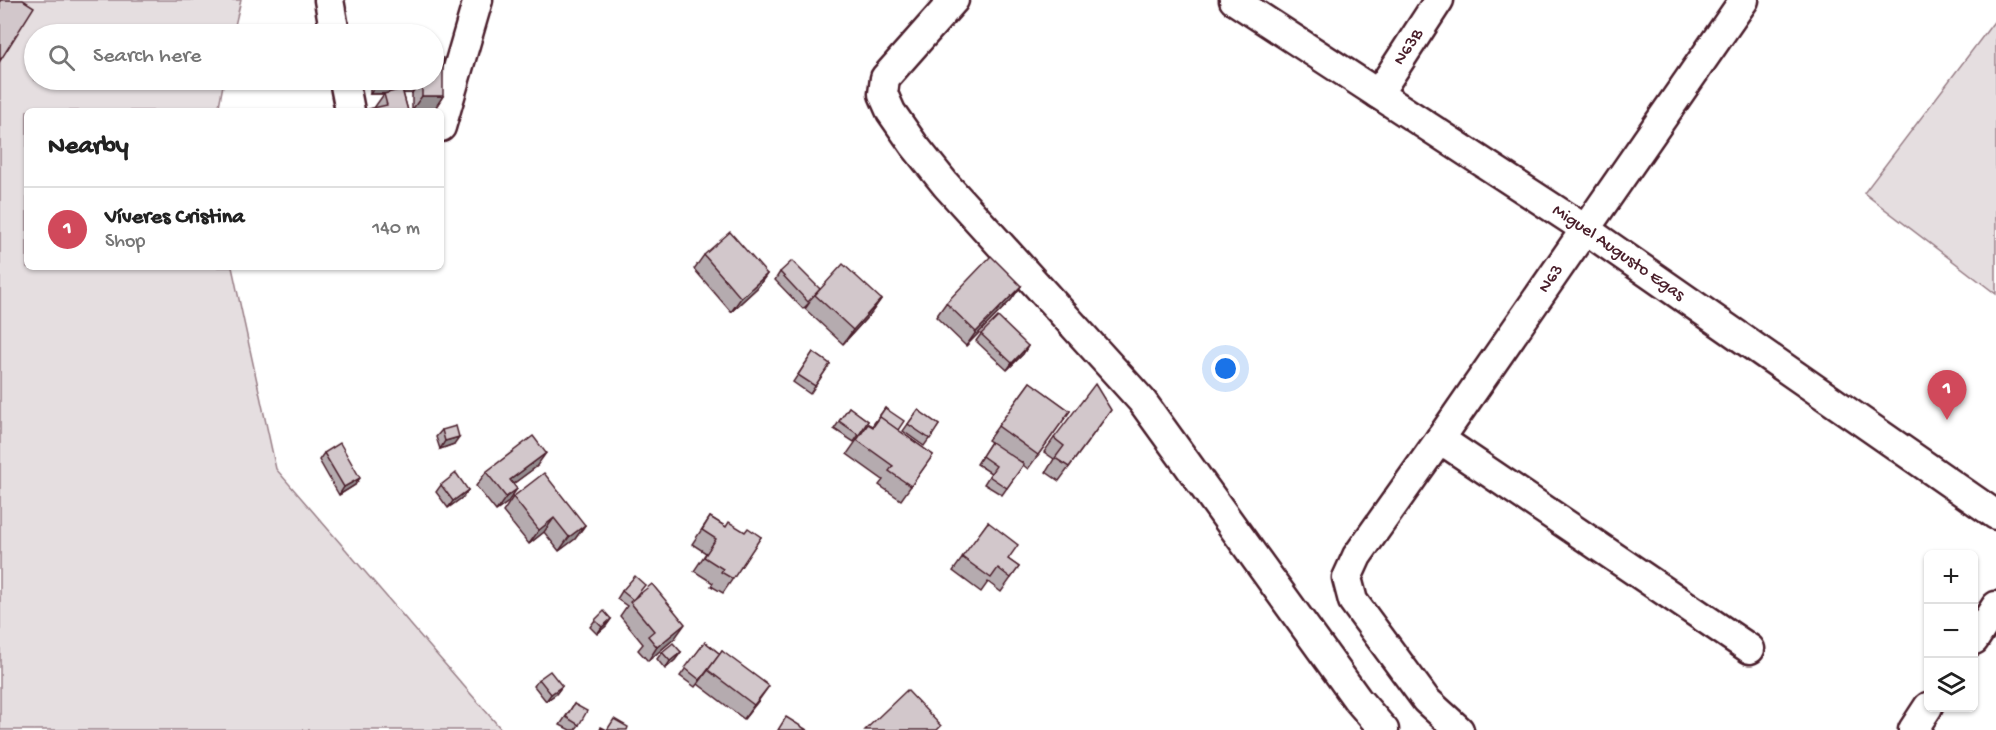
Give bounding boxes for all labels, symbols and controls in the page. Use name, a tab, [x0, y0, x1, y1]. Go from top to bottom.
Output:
search box	[24, 24, 444, 90]
street label: N63B	[1389, 24, 1428, 69]
icon: search	[45, 41, 78, 74]
text: Search here	[93, 44, 201, 70]
text: Nearby	[48, 132, 129, 163]
street label: Miguel Augusto Egas	[1548, 200, 1690, 306]
text: Víveres Cristina	[105, 205, 245, 231]
text: 1	[63, 218, 72, 241]
text: 140 m	[372, 218, 420, 241]
text: Shop	[105, 231, 145, 254]
street label: N63	[1534, 260, 1568, 297]
your location	[1211, 354, 1240, 383]
pin: 1	[1928, 370, 1966, 420]
map controls	[1924, 550, 1978, 712]
button: +	[1924, 550, 1978, 604]
button: −	[1924, 604, 1978, 658]
button: layers	[1924, 658, 1978, 712]

